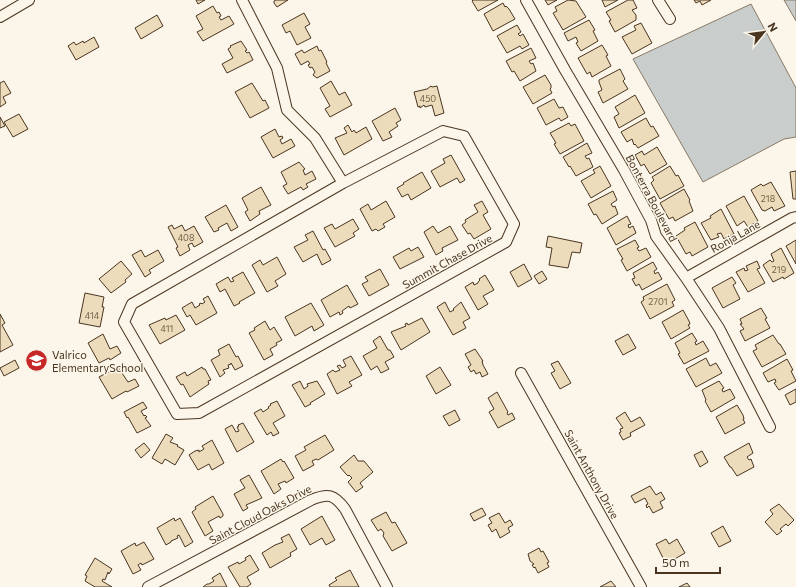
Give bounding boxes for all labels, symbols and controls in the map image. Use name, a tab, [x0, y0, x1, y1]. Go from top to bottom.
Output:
north arrow	[744, 12, 784, 52]
text: N	[765, 20, 781, 34]
house number: 450	[420, 93, 436, 104]
street label: Bonterra Boulevard	[624, 152, 680, 244]
house number: 218	[761, 193, 775, 204]
street label: Ronja Lane	[708, 217, 762, 255]
street label: Summit Chase Drive	[400, 231, 494, 291]
house number: 408	[178, 232, 194, 243]
house number: 219	[772, 264, 786, 275]
house number: 2701	[648, 296, 668, 307]
house number: 414	[85, 310, 100, 321]
house number: 411	[161, 323, 173, 334]
school or university icon: Valrico ElementarySchool	[23, 347, 49, 373]
place label: Valrico ElementarySchool	[52, 348, 143, 374]
street label: Saint Anthony Drive	[562, 427, 622, 521]
street label: Saint Cloud Oaks Drive	[207, 481, 313, 546]
scale bar	[656, 549, 720, 575]
text: 50 m	[662, 555, 690, 569]

